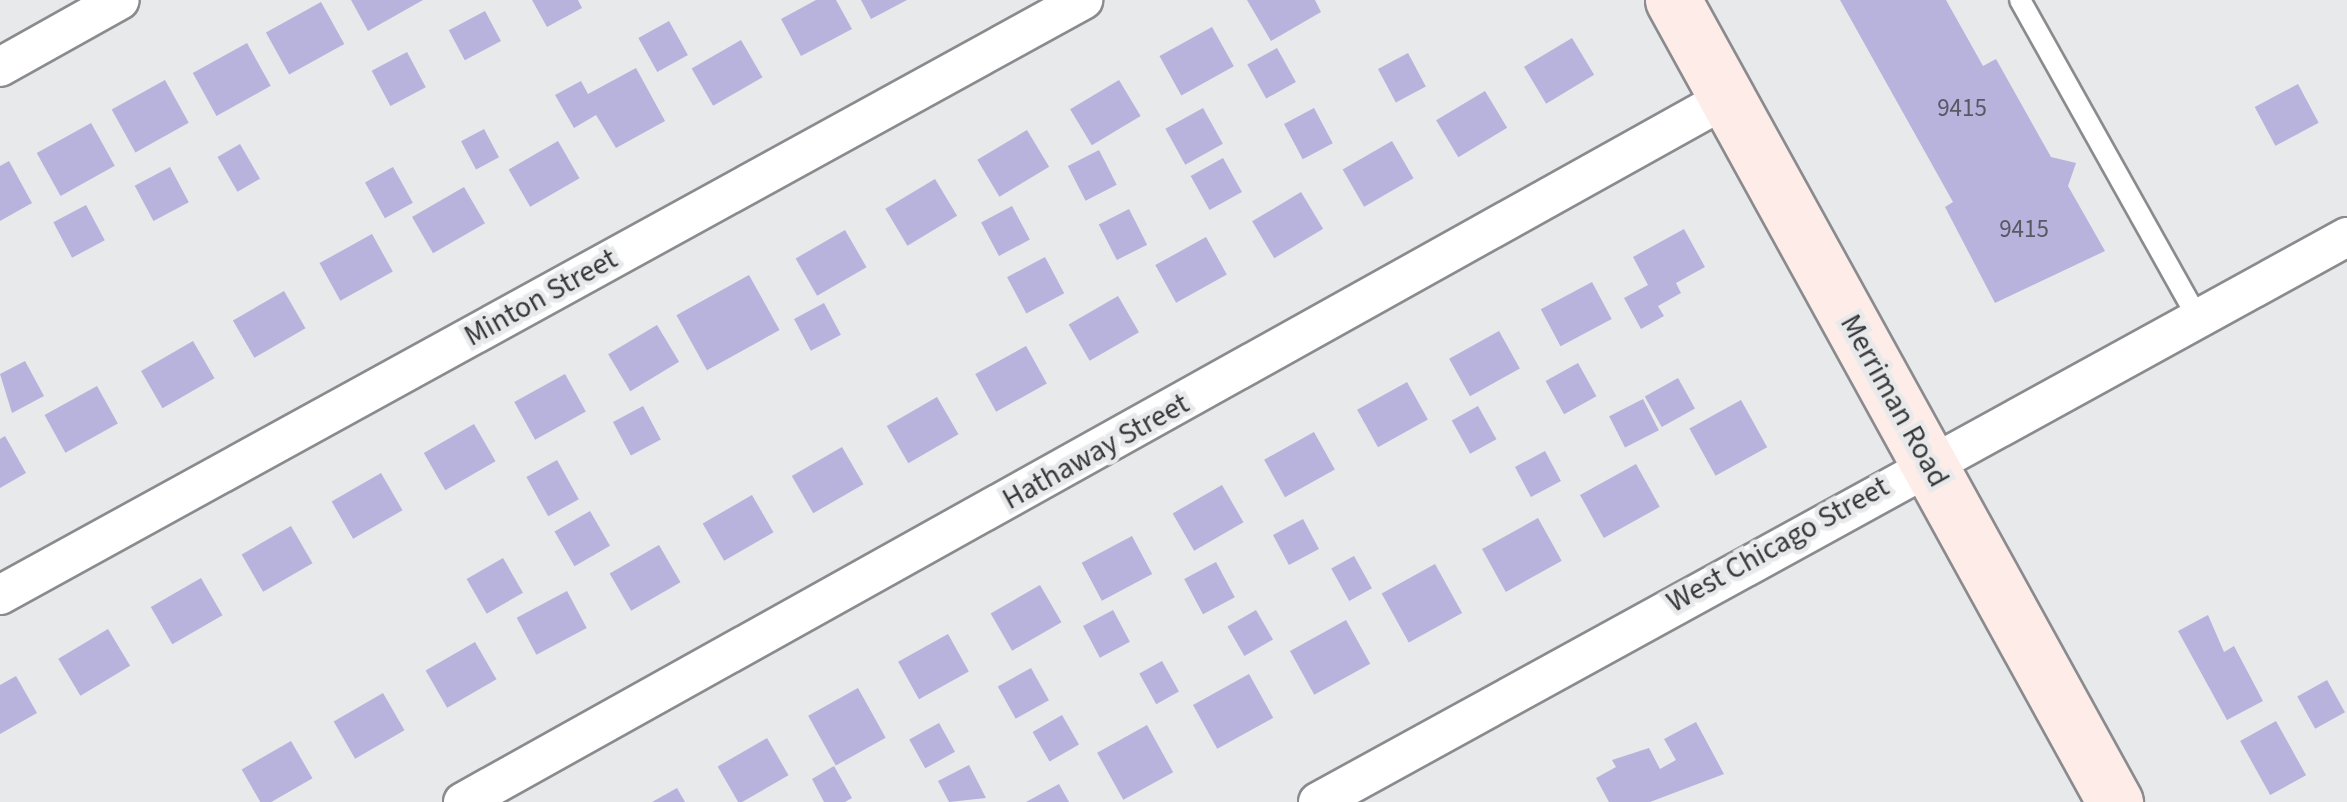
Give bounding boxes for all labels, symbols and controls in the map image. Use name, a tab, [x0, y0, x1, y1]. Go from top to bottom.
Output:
house number: 9415	[1937, 93, 1987, 123]
house number: 9415	[1999, 214, 2049, 244]
street label: Minton Street	[458, 241, 624, 355]
street label: Merriman Road	[1832, 308, 1956, 494]
street label: Hathaway Street	[997, 386, 1195, 518]
street label: West Chicago Street	[1661, 469, 1895, 621]

